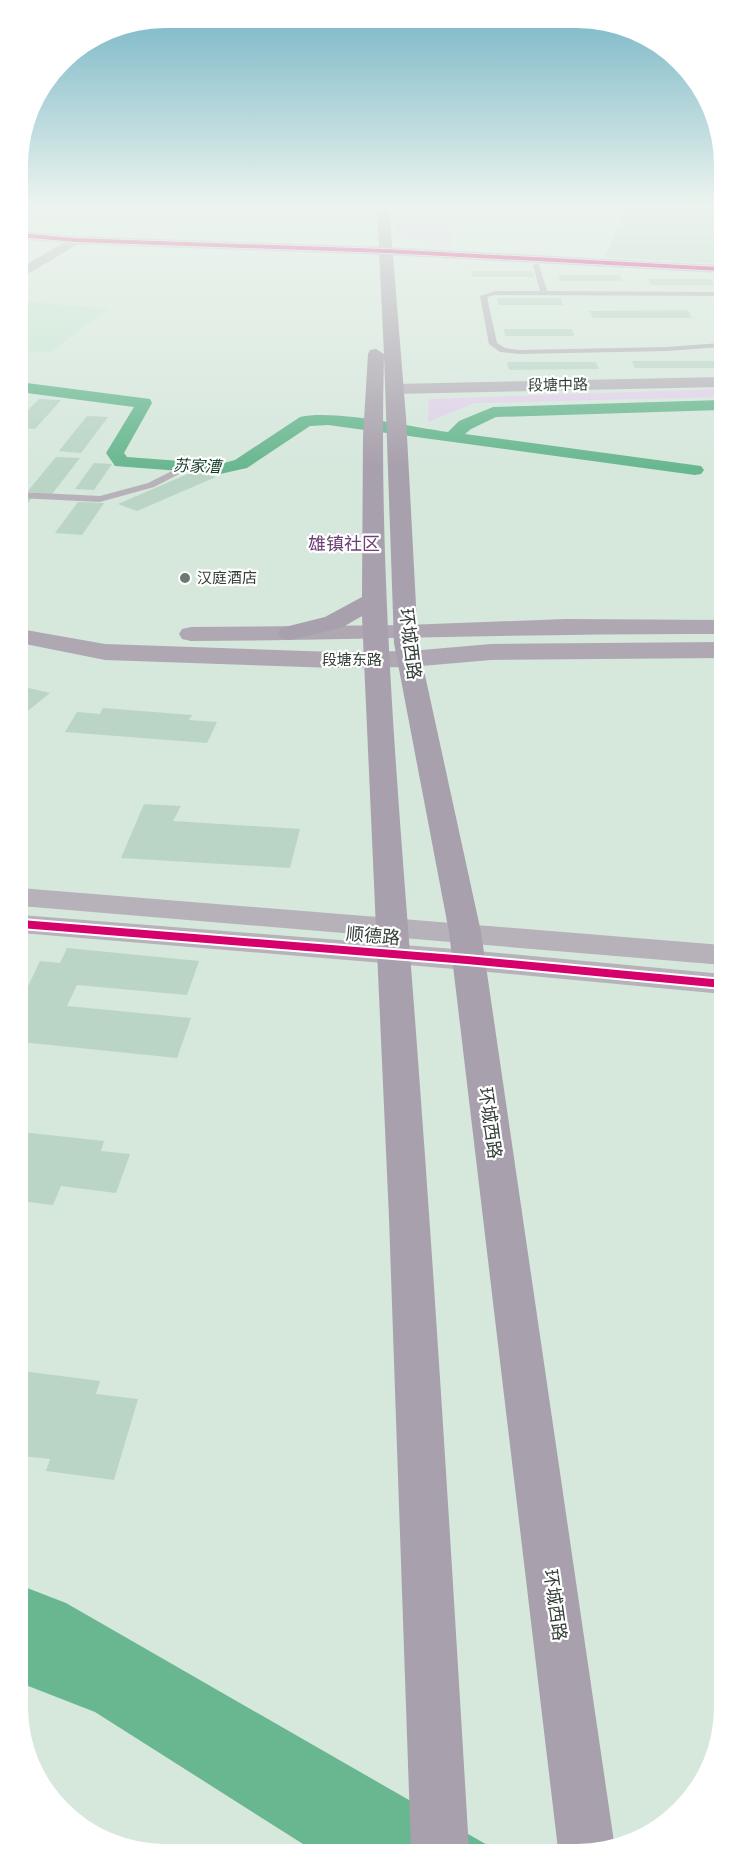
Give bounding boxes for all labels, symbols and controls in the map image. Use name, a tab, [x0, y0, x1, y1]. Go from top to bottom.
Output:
street label: 段塘中路	[528, 373, 588, 397]
water label: 苏家漕	[173, 454, 224, 478]
district label: 雄镇社区	[308, 531, 380, 557]
place label: 汉庭酒店	[197, 567, 257, 589]
marker: 汉庭酒店	[178, 571, 192, 585]
street label: 环城西路	[393, 607, 427, 681]
street label: 段塘东路	[322, 649, 382, 671]
street label: 顺德路	[345, 921, 401, 951]
street label: 环城西路	[472, 1086, 508, 1160]
street label: 环城西路	[537, 1568, 573, 1642]

